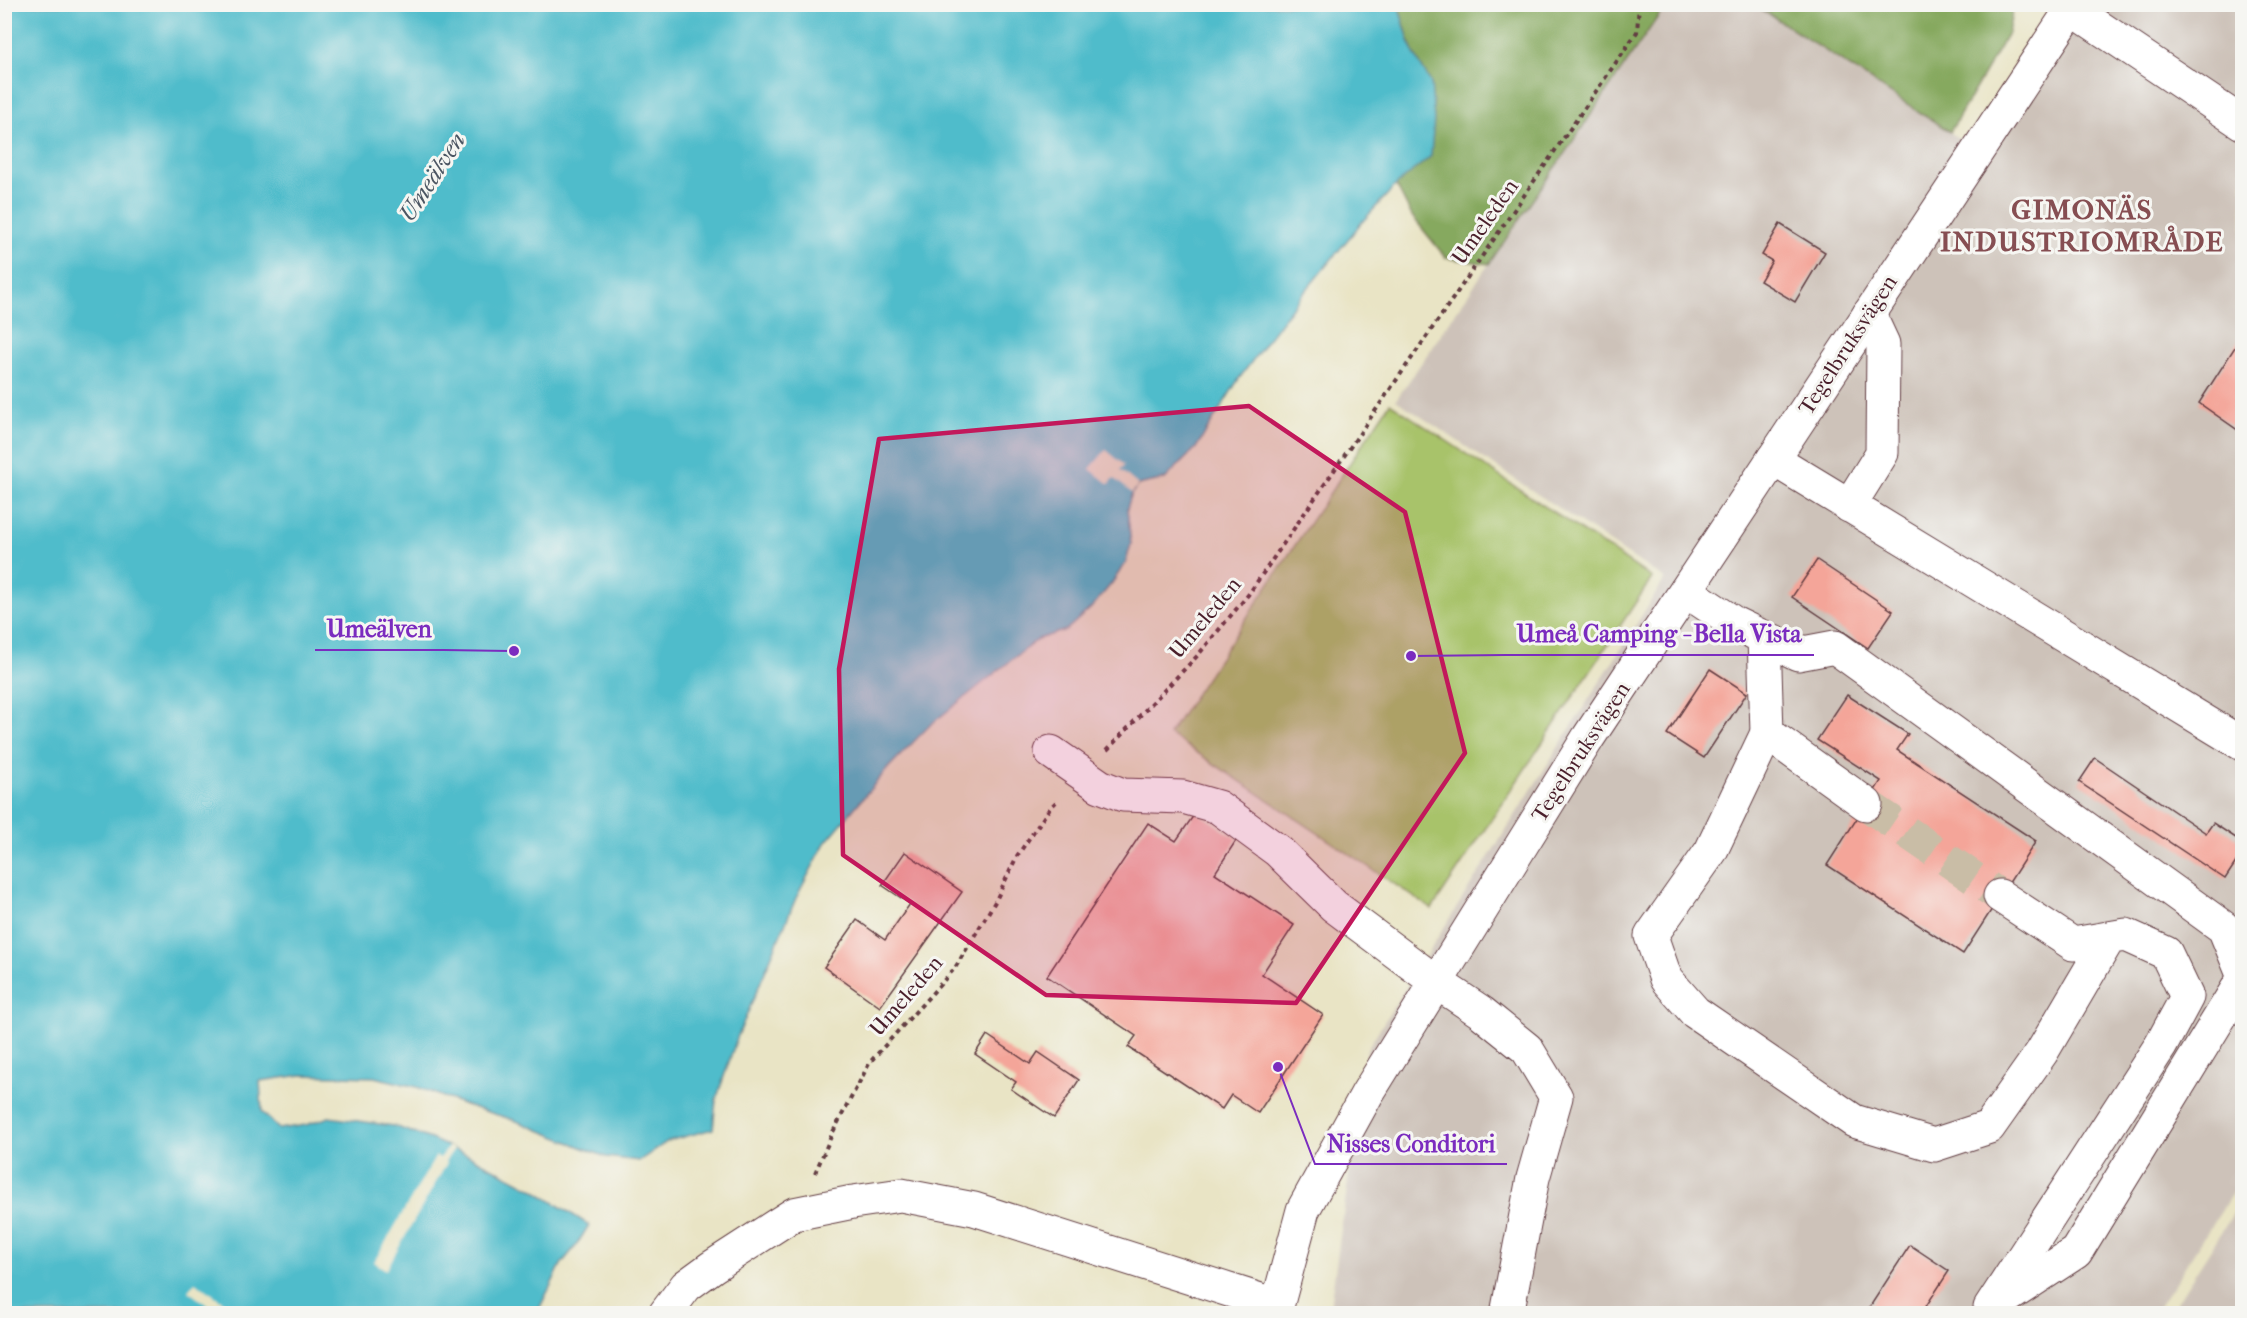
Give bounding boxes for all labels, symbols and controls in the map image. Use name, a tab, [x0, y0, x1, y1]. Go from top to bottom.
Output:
water label: Umeälven	[393, 127, 471, 227]
street label: Umeleden	[1446, 174, 1524, 270]
district label: GIMONÄS INDUSTRIOMRÅDE	[1940, 193, 2224, 258]
street label: Tegelbruksvägen	[1793, 270, 1903, 420]
street label: Umeleden	[1163, 572, 1247, 664]
callout: Umeälven	[315, 608, 444, 650]
callout: Umeå Camping - Bella Vista	[1505, 613, 1814, 655]
text: Umeälven	[325, 615, 433, 643]
text: Umeå Camping - Bella Vista	[1515, 620, 1802, 648]
street label: Tegelbruksvägen	[1526, 677, 1636, 827]
street label: Umeleden	[864, 950, 948, 1042]
callout: Nisses Conditori	[1315, 1122, 1507, 1164]
text: Nisses Conditori	[1327, 1130, 1496, 1158]

